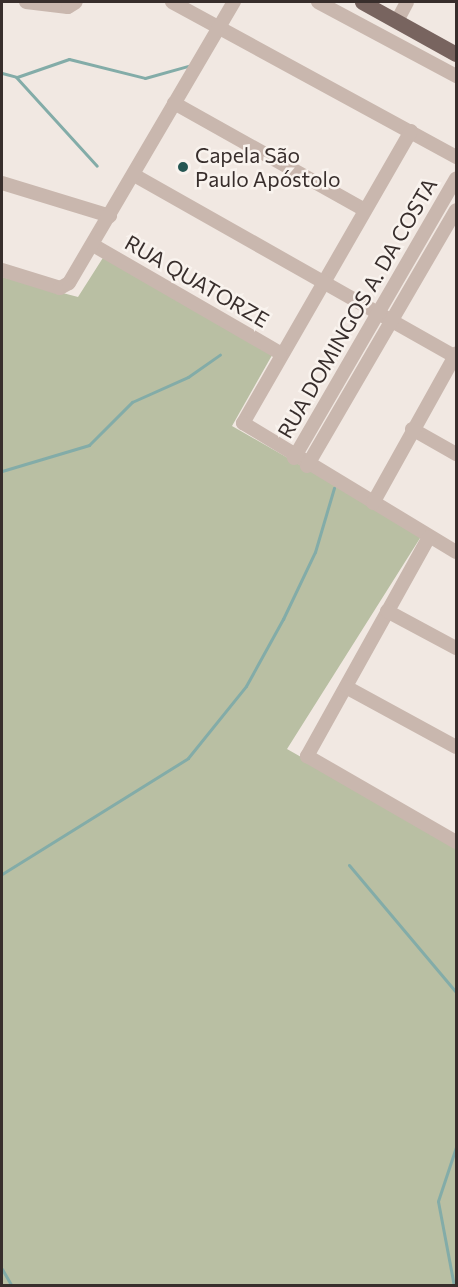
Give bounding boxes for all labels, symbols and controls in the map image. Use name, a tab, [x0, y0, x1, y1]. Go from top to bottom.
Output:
place label: Capela São Paulo Apóstolo	[195, 142, 340, 192]
marker: Capela São Paulo Apóstolo	[176, 160, 190, 174]
street label: RUA DOMINGOS A. DA COSTA	[272, 173, 442, 443]
street label: RUA QUATORZE	[121, 230, 273, 332]

